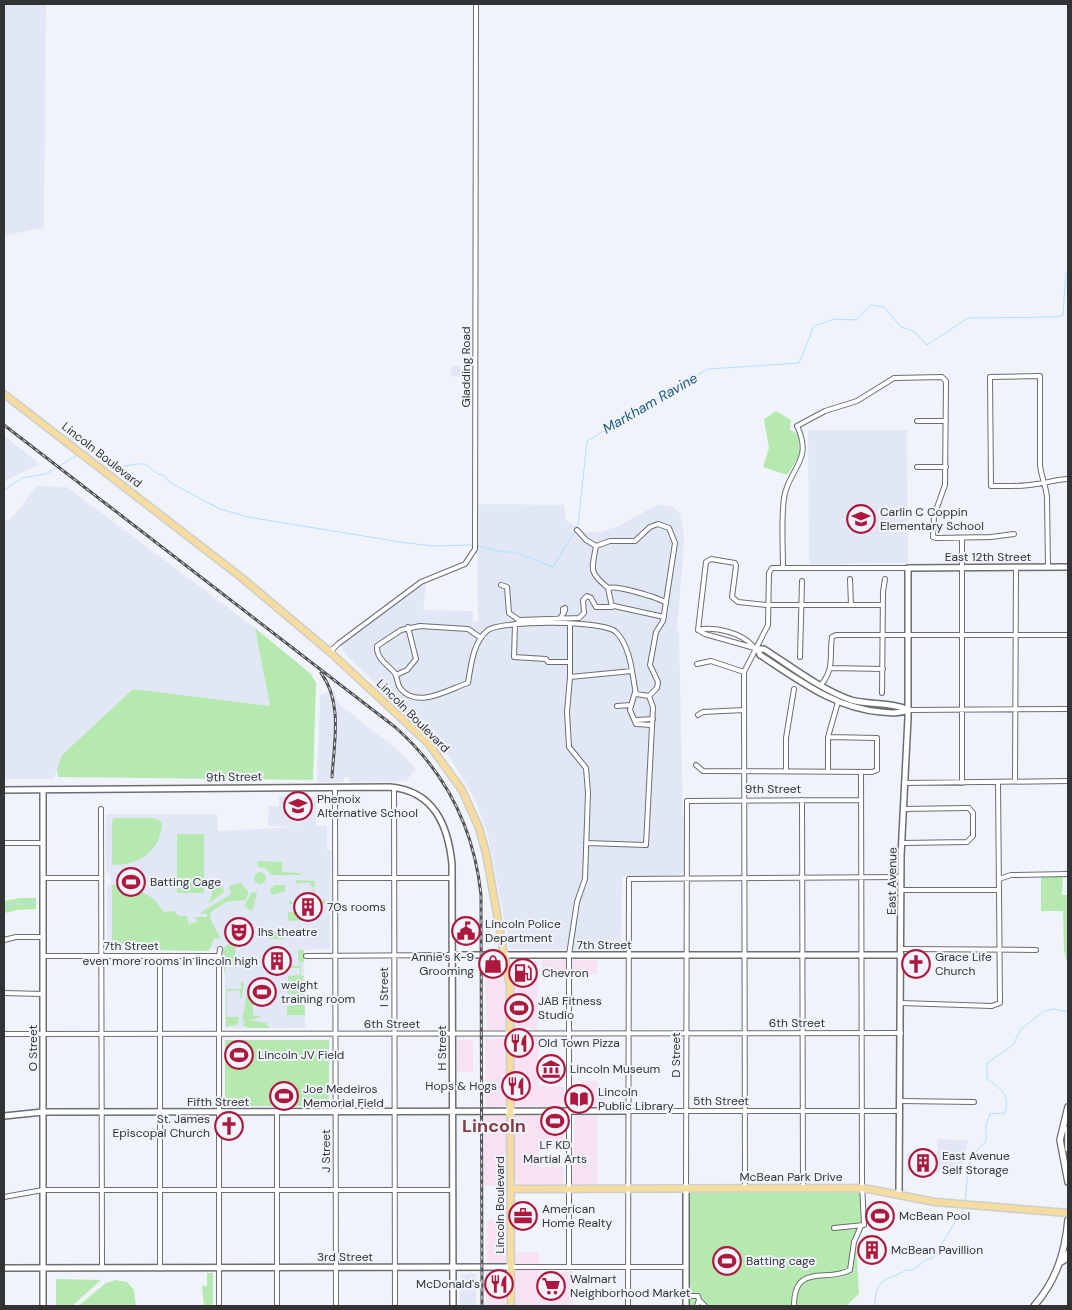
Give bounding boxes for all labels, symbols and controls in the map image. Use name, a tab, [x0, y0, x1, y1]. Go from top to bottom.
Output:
street label: Gladding Road	[458, 327, 474, 407]
water label: Markham Ravine	[599, 369, 701, 437]
street label: Lincoln Boulevard	[59, 419, 145, 491]
school or university icon: Carlin C Coppin Elementary School	[846, 504, 876, 534]
place label: Carlin C Coppin Elementary School	[880, 504, 984, 534]
street label: East 12th Street	[945, 549, 1032, 565]
street label: Lincoln Boulevard	[373, 676, 453, 756]
street label: 9th Street	[206, 769, 263, 785]
street label: 9th Street	[745, 781, 801, 797]
school or university icon: Phenoix Alternative School	[283, 791, 313, 821]
place label: Phenoix Alternative School	[317, 791, 418, 821]
street label: East Avenue	[883, 847, 901, 915]
sports icon: Batting Cage	[116, 867, 146, 897]
place label: Batting Cage	[150, 874, 221, 890]
building icon: 70s rooms	[293, 892, 323, 922]
place label: 70s rooms	[327, 899, 386, 915]
public building icon: Lincoln Police Department	[451, 916, 481, 946]
place label: Lincoln Police Department	[485, 916, 561, 946]
theatre icon: lhs theatre	[224, 917, 254, 947]
place label: lhs theatre	[258, 924, 317, 940]
street label: 7th Street	[576, 937, 632, 953]
street label: 7th Street	[103, 938, 159, 954]
building icon: even more rooms in lincoln high	[262, 946, 292, 976]
place label: Annie’s K-9 Grooming	[411, 949, 474, 979]
shop icon: Annie’s K-9 Grooming	[478, 949, 508, 979]
church icon: Grace Life Church	[901, 949, 931, 979]
place label: Grace Life Church	[935, 949, 992, 979]
place label: even more rooms in lincoln high	[83, 953, 258, 969]
fuel station icon: Chevron	[508, 958, 538, 988]
place label: Chevron	[542, 965, 589, 981]
street label: I Street	[376, 967, 392, 1007]
sports icon: weight training room	[247, 977, 277, 1007]
place label: weight training room	[281, 977, 355, 1007]
sports icon: JAB Fitness Studio	[504, 993, 534, 1023]
place label: JAB Fitness Studio	[538, 993, 602, 1023]
street label: 6th Street	[769, 1015, 825, 1031]
street label: 6th Street	[364, 1016, 420, 1032]
street label: O Street	[25, 1024, 41, 1071]
street label: H Street	[434, 1025, 450, 1071]
restaurant icon: Old Town Pizza	[504, 1028, 534, 1058]
street label: D Street	[668, 1032, 684, 1078]
place label: Old Town Pizza	[538, 1035, 620, 1051]
sports icon: Lincoln JV Field	[224, 1040, 254, 1070]
place label: Lincoln JV Field	[258, 1047, 344, 1063]
museum icon: Lincoln Museum	[536, 1054, 566, 1084]
place label: Lincoln Museum	[570, 1061, 660, 1077]
restaurant icon: Hops & Hogs	[501, 1071, 531, 1101]
place label: Hops & Hogs	[425, 1078, 497, 1094]
sports icon: Joe Medeiros Memorial Field	[269, 1081, 299, 1111]
place label: Joe Medeiros Memorial Field	[303, 1081, 384, 1111]
library icon: Lincoln Public Library	[564, 1084, 594, 1114]
place label: Lincoln Public Library	[598, 1084, 674, 1114]
street label: 5th Street	[693, 1093, 749, 1109]
street label: Fifth Street	[187, 1094, 249, 1110]
sports icon: LF KD Martial Arts	[540, 1106, 570, 1136]
place label: St. James Episcopal Church	[113, 1111, 210, 1141]
church icon: St. James Episcopal Church	[214, 1111, 244, 1141]
district label: Lincoln	[462, 1114, 526, 1138]
street label: J Street	[318, 1129, 334, 1173]
place label: LF KD Martial Arts	[523, 1137, 587, 1167]
building icon: East Avenue Self Storage	[908, 1148, 938, 1178]
place label: East Avenue Self Storage	[942, 1148, 1010, 1178]
street label: Lincoln Boulevard	[492, 1156, 508, 1254]
street label: McBean Park Drive	[740, 1169, 843, 1185]
office icon: American Home Realty	[508, 1201, 538, 1231]
place label: American Home Realty	[542, 1201, 612, 1231]
sports icon: McBean Pool	[865, 1201, 895, 1231]
place label: McBean Pool	[899, 1208, 970, 1224]
building icon: McBean Pavillion	[857, 1235, 887, 1265]
place label: McBean Pavillion	[891, 1242, 983, 1258]
sports icon: Batting cage	[712, 1246, 742, 1276]
street label: 3rd Street	[317, 1249, 373, 1265]
place label: Batting cage	[746, 1253, 816, 1269]
restaurant icon: McDonald's	[484, 1269, 514, 1299]
supermarket icon: Walmart Neighborhood Market	[536, 1271, 566, 1301]
place label: Walmart Neighborhood Market	[570, 1271, 691, 1301]
place label: McDonald's	[416, 1276, 480, 1292]

